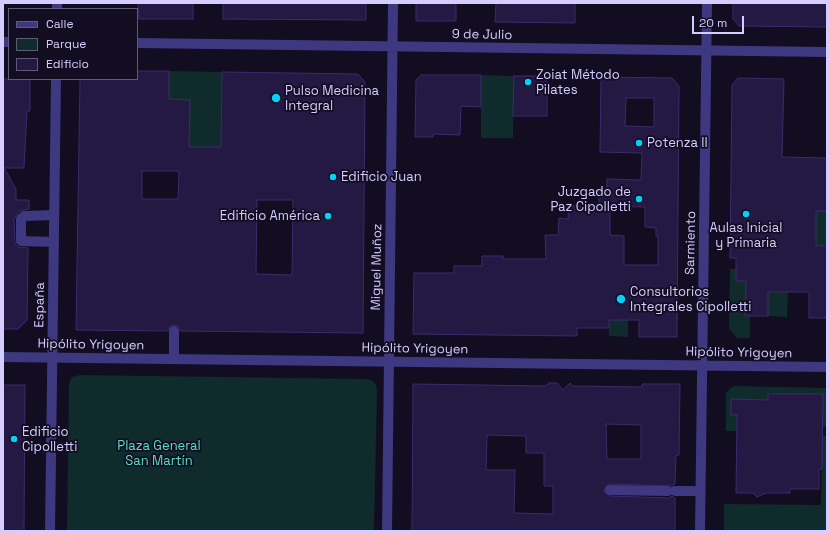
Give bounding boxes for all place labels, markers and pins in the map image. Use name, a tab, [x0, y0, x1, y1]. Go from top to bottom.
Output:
place label: Zoiat Método Pilates	[536, 67, 620, 98]
marker: Zoiat Método Pilates	[523, 77, 533, 87]
place label: Pulso Medicina Integral	[285, 83, 379, 114]
marker: Pulso Medicina Integral	[270, 92, 282, 104]
place label: Potenza II	[647, 135, 708, 151]
marker: Potenza II	[634, 138, 644, 148]
place label: Edificio Juan	[341, 169, 422, 185]
marker: Edificio Juan	[328, 172, 338, 182]
place label: Juzgado de Paz Cipolletti	[550, 184, 631, 215]
marker: Juzgado de Paz Cipolletti	[634, 194, 644, 204]
place label: Edificio América	[220, 208, 320, 224]
marker: Aulas Inicial y Primaria	[741, 209, 751, 219]
marker: Edificio América	[323, 211, 333, 221]
place label: Aulas Inicial y Primaria	[710, 220, 782, 251]
place label: Consultorios Integrales Cipolletti	[630, 284, 751, 315]
marker: Consultorios Integrales Cipolletti	[615, 293, 627, 305]
place label: Edificio Cipolletti	[22, 424, 77, 455]
marker: Edificio Cipolletti	[9, 434, 19, 444]

